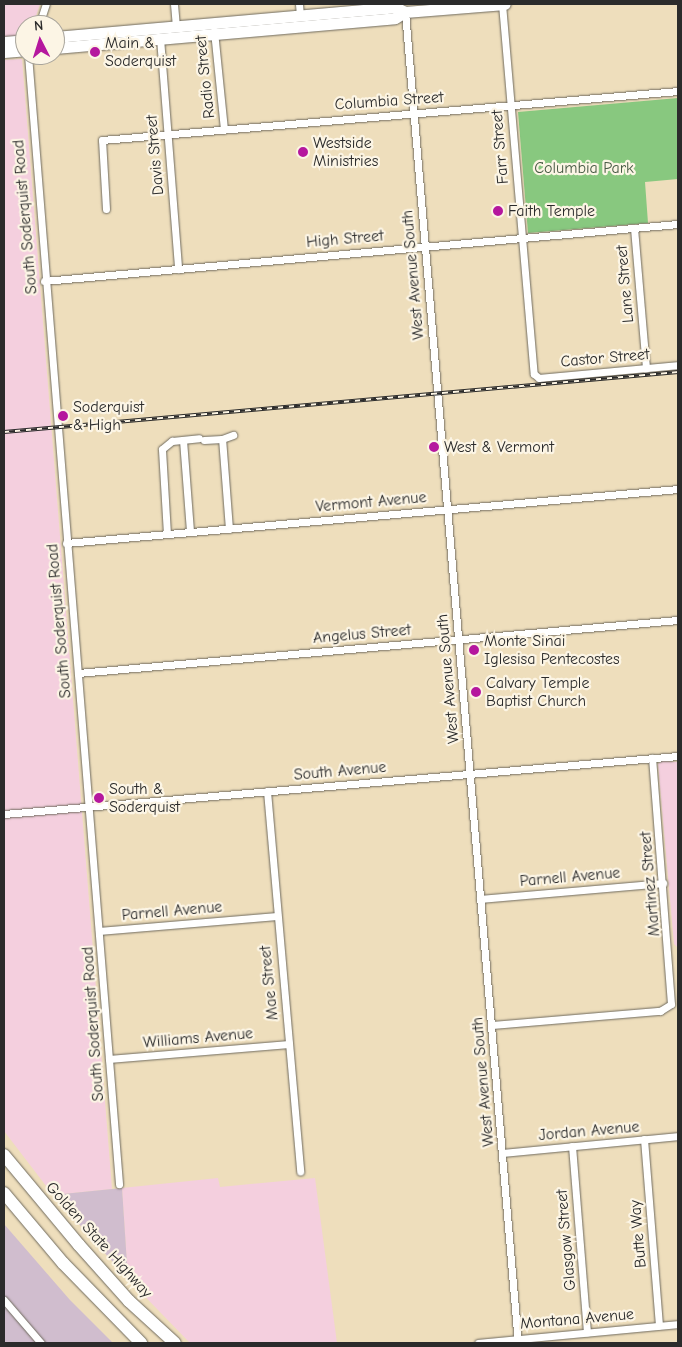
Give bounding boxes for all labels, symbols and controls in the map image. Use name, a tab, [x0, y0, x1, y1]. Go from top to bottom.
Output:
north arrow	[15, 15, 65, 65]
text: N	[33, 17, 44, 34]
place label: Main & Soderquist	[105, 33, 176, 71]
street label: Radio Street	[191, 34, 219, 120]
marker: Main & Soderquist	[89, 46, 101, 58]
street label: Columbia Street	[334, 88, 444, 114]
street label: Farr Street	[487, 109, 513, 185]
street label: Davis Street	[142, 114, 168, 196]
place label: Westside Ministries	[313, 133, 378, 171]
street label: South Soderquist Road	[9, 139, 41, 295]
marker: Westside Ministries	[297, 146, 309, 158]
park label: Columbia Park	[534, 158, 634, 178]
place label: Faith Temple	[508, 201, 595, 221]
marker: Faith Temple	[492, 205, 504, 217]
street label: West Avenue South	[398, 209, 428, 341]
street label: High Street	[305, 226, 385, 252]
street label: Lane Street	[612, 244, 638, 324]
street label: Castor Street	[560, 345, 650, 371]
place label: Soderquist & High	[73, 397, 144, 435]
marker: Soderquist & High	[57, 410, 69, 422]
place label: West & Vermont	[444, 437, 554, 457]
marker: West & Vermont	[428, 441, 440, 453]
street label: Vermont Avenue	[315, 488, 427, 516]
street label: South Soderquist Road	[43, 543, 75, 699]
street label: West Avenue South	[433, 613, 463, 745]
street label: Angelus Street	[312, 620, 412, 648]
place label: Monte Sinai Iglesisa Pentecostes	[484, 631, 620, 669]
marker: Monte Sinai Iglesisa Pentecostes	[468, 644, 480, 656]
place label: Calvary Temple Baptist Church	[486, 673, 589, 711]
marker: Calvary Temple Baptist Church	[470, 686, 482, 698]
street label: South Avenue	[293, 757, 387, 785]
place label: South & Soderquist	[109, 779, 180, 817]
marker: South & Soderquist	[93, 792, 105, 804]
street label: Martinez Street	[636, 831, 664, 937]
street label: Parnell Avenue	[519, 863, 621, 891]
street label: Parnell Avenue	[121, 897, 223, 925]
street label: Mae Street	[256, 945, 282, 1021]
street label: South Soderquist Road	[78, 946, 108, 1102]
street label: West Avenue South	[468, 1016, 498, 1148]
street label: Williams Avenue	[142, 1024, 254, 1052]
street label: Jordan Avenue	[538, 1117, 640, 1145]
street label: Golden State Highway	[42, 1178, 156, 1302]
street label: Glasgow Street	[552, 1189, 580, 1291]
street label: Butte Way	[625, 1199, 651, 1269]
street label: Montana Avenue	[519, 1304, 635, 1334]

